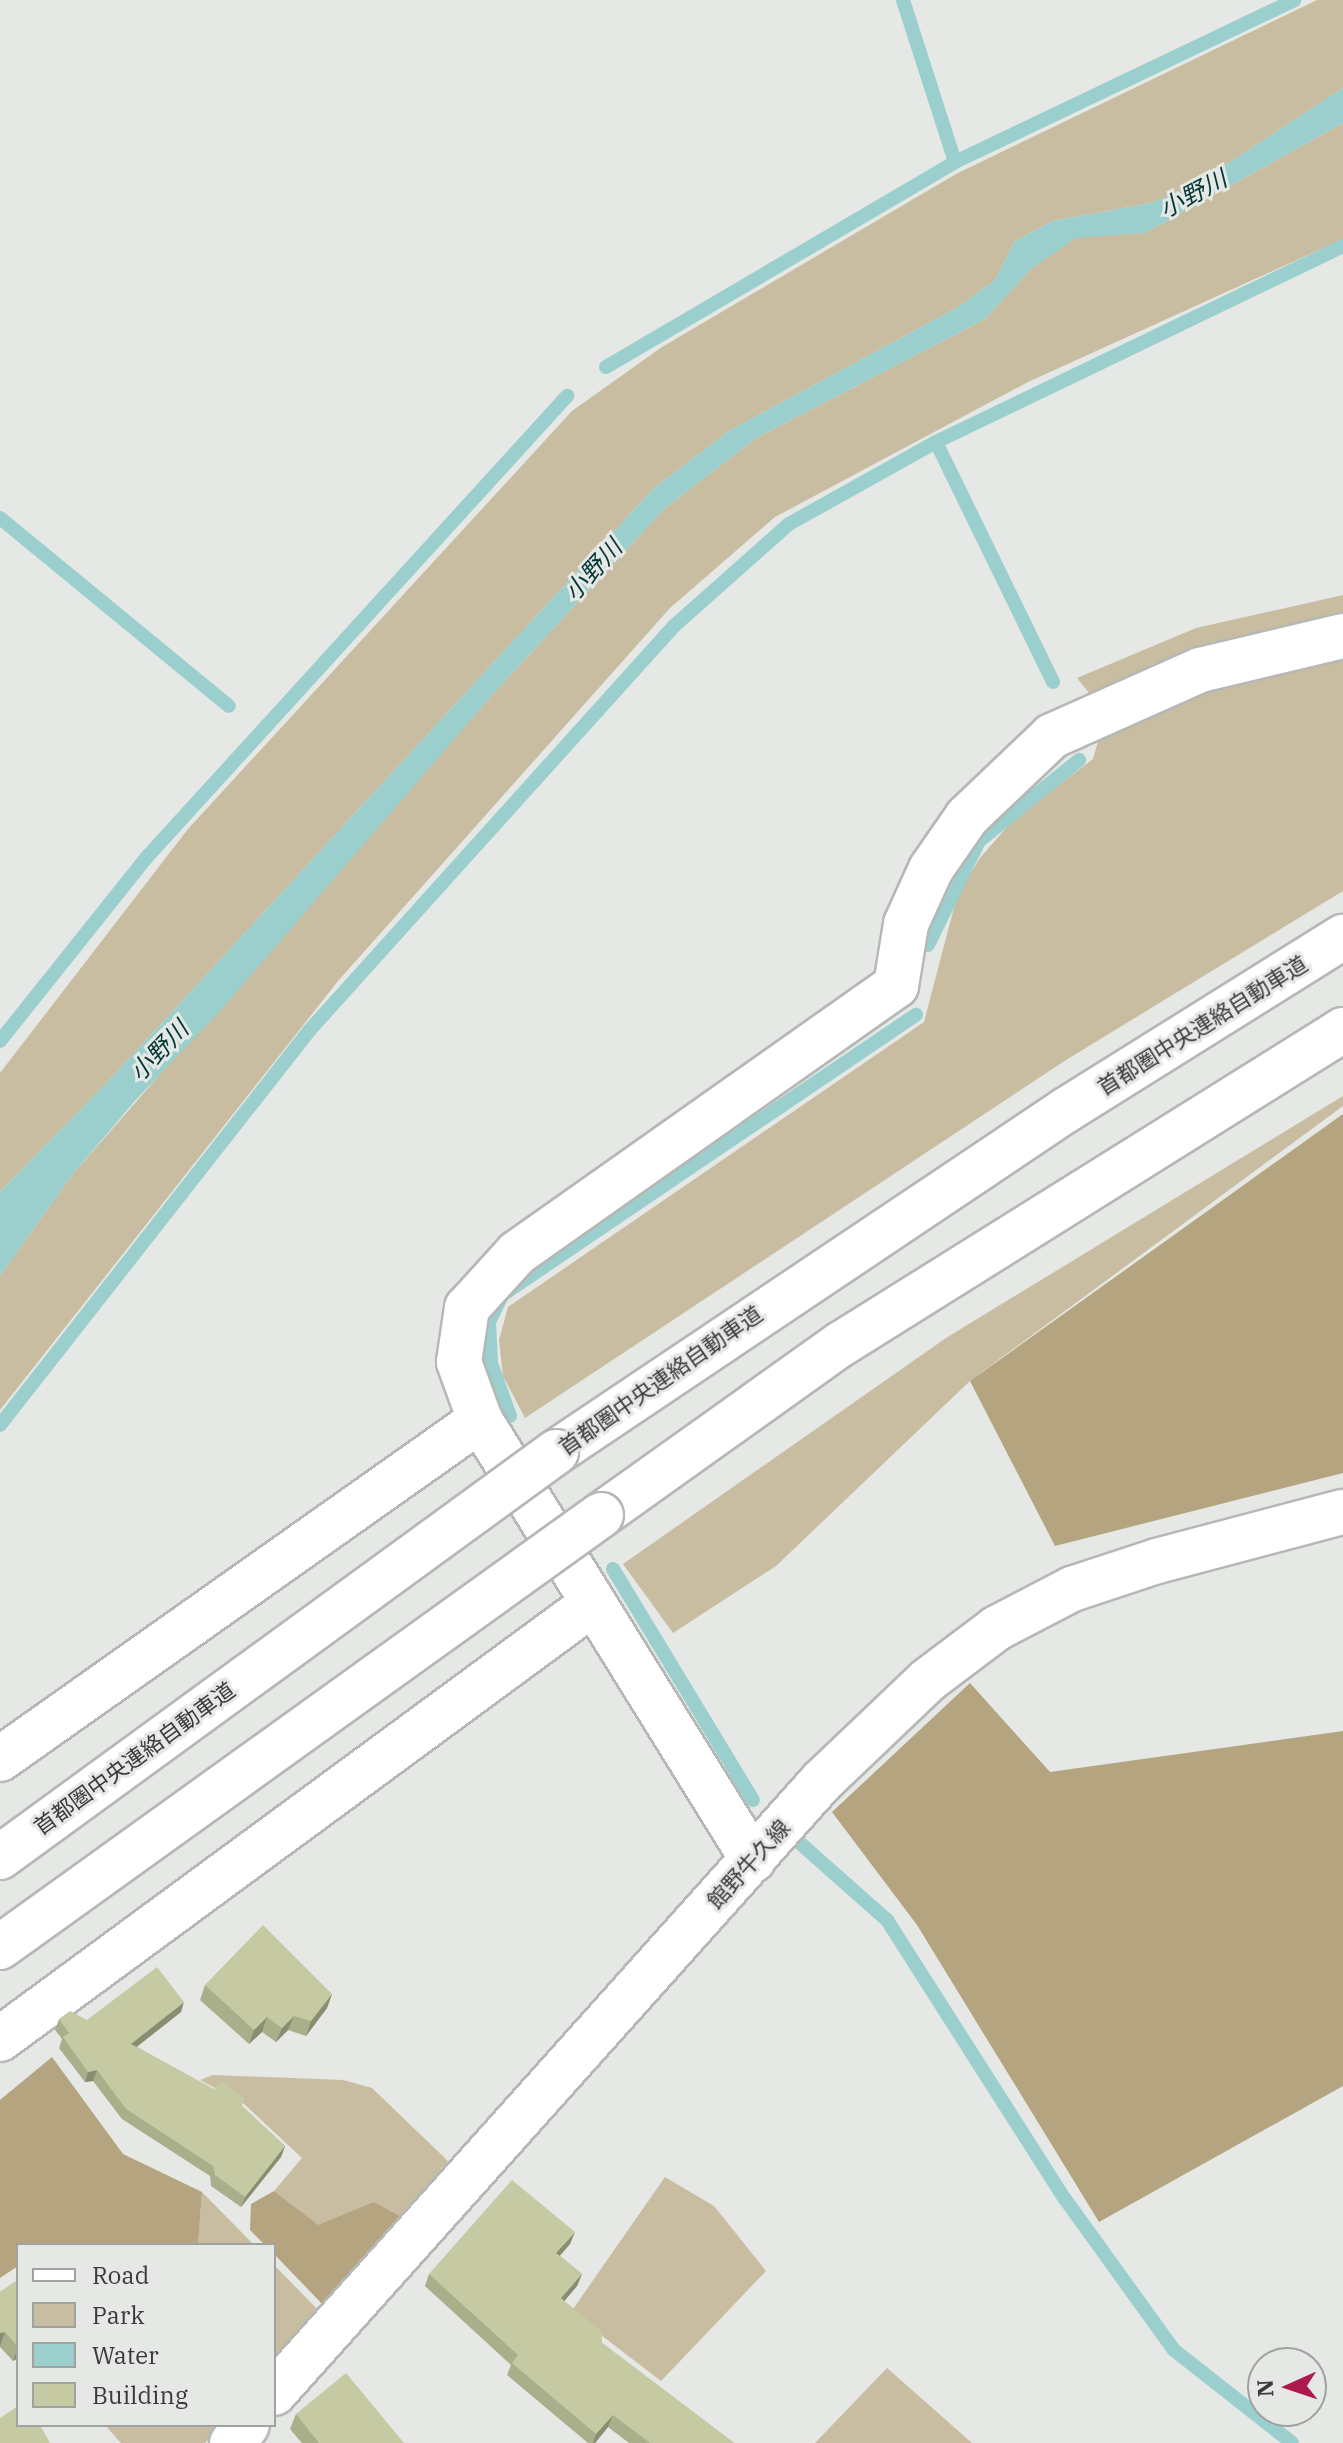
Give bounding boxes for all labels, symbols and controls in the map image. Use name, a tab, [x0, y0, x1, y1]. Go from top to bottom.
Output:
water label: 小野川	[1154, 164, 1232, 224]
water label: 小野川	[558, 534, 628, 606]
street label: 首都圏中央連絡自動車道	[1092, 950, 1312, 1100]
water label: 小野川	[124, 1015, 194, 1087]
street label: 首都圏中央連絡自動車道	[553, 1300, 767, 1460]
street label: 首都圏中央連絡自動車道	[28, 1676, 240, 1840]
street label: 館野牛久線	[701, 1814, 795, 1914]
legend	[16, 2243, 276, 2427]
text: Road	[92, 2259, 149, 2291]
text: Park	[92, 2299, 144, 2331]
text: Water	[92, 2339, 159, 2371]
north arrow	[1247, 2347, 1327, 2427]
text: Building	[92, 2379, 188, 2411]
text: N	[1250, 2379, 1279, 2398]

